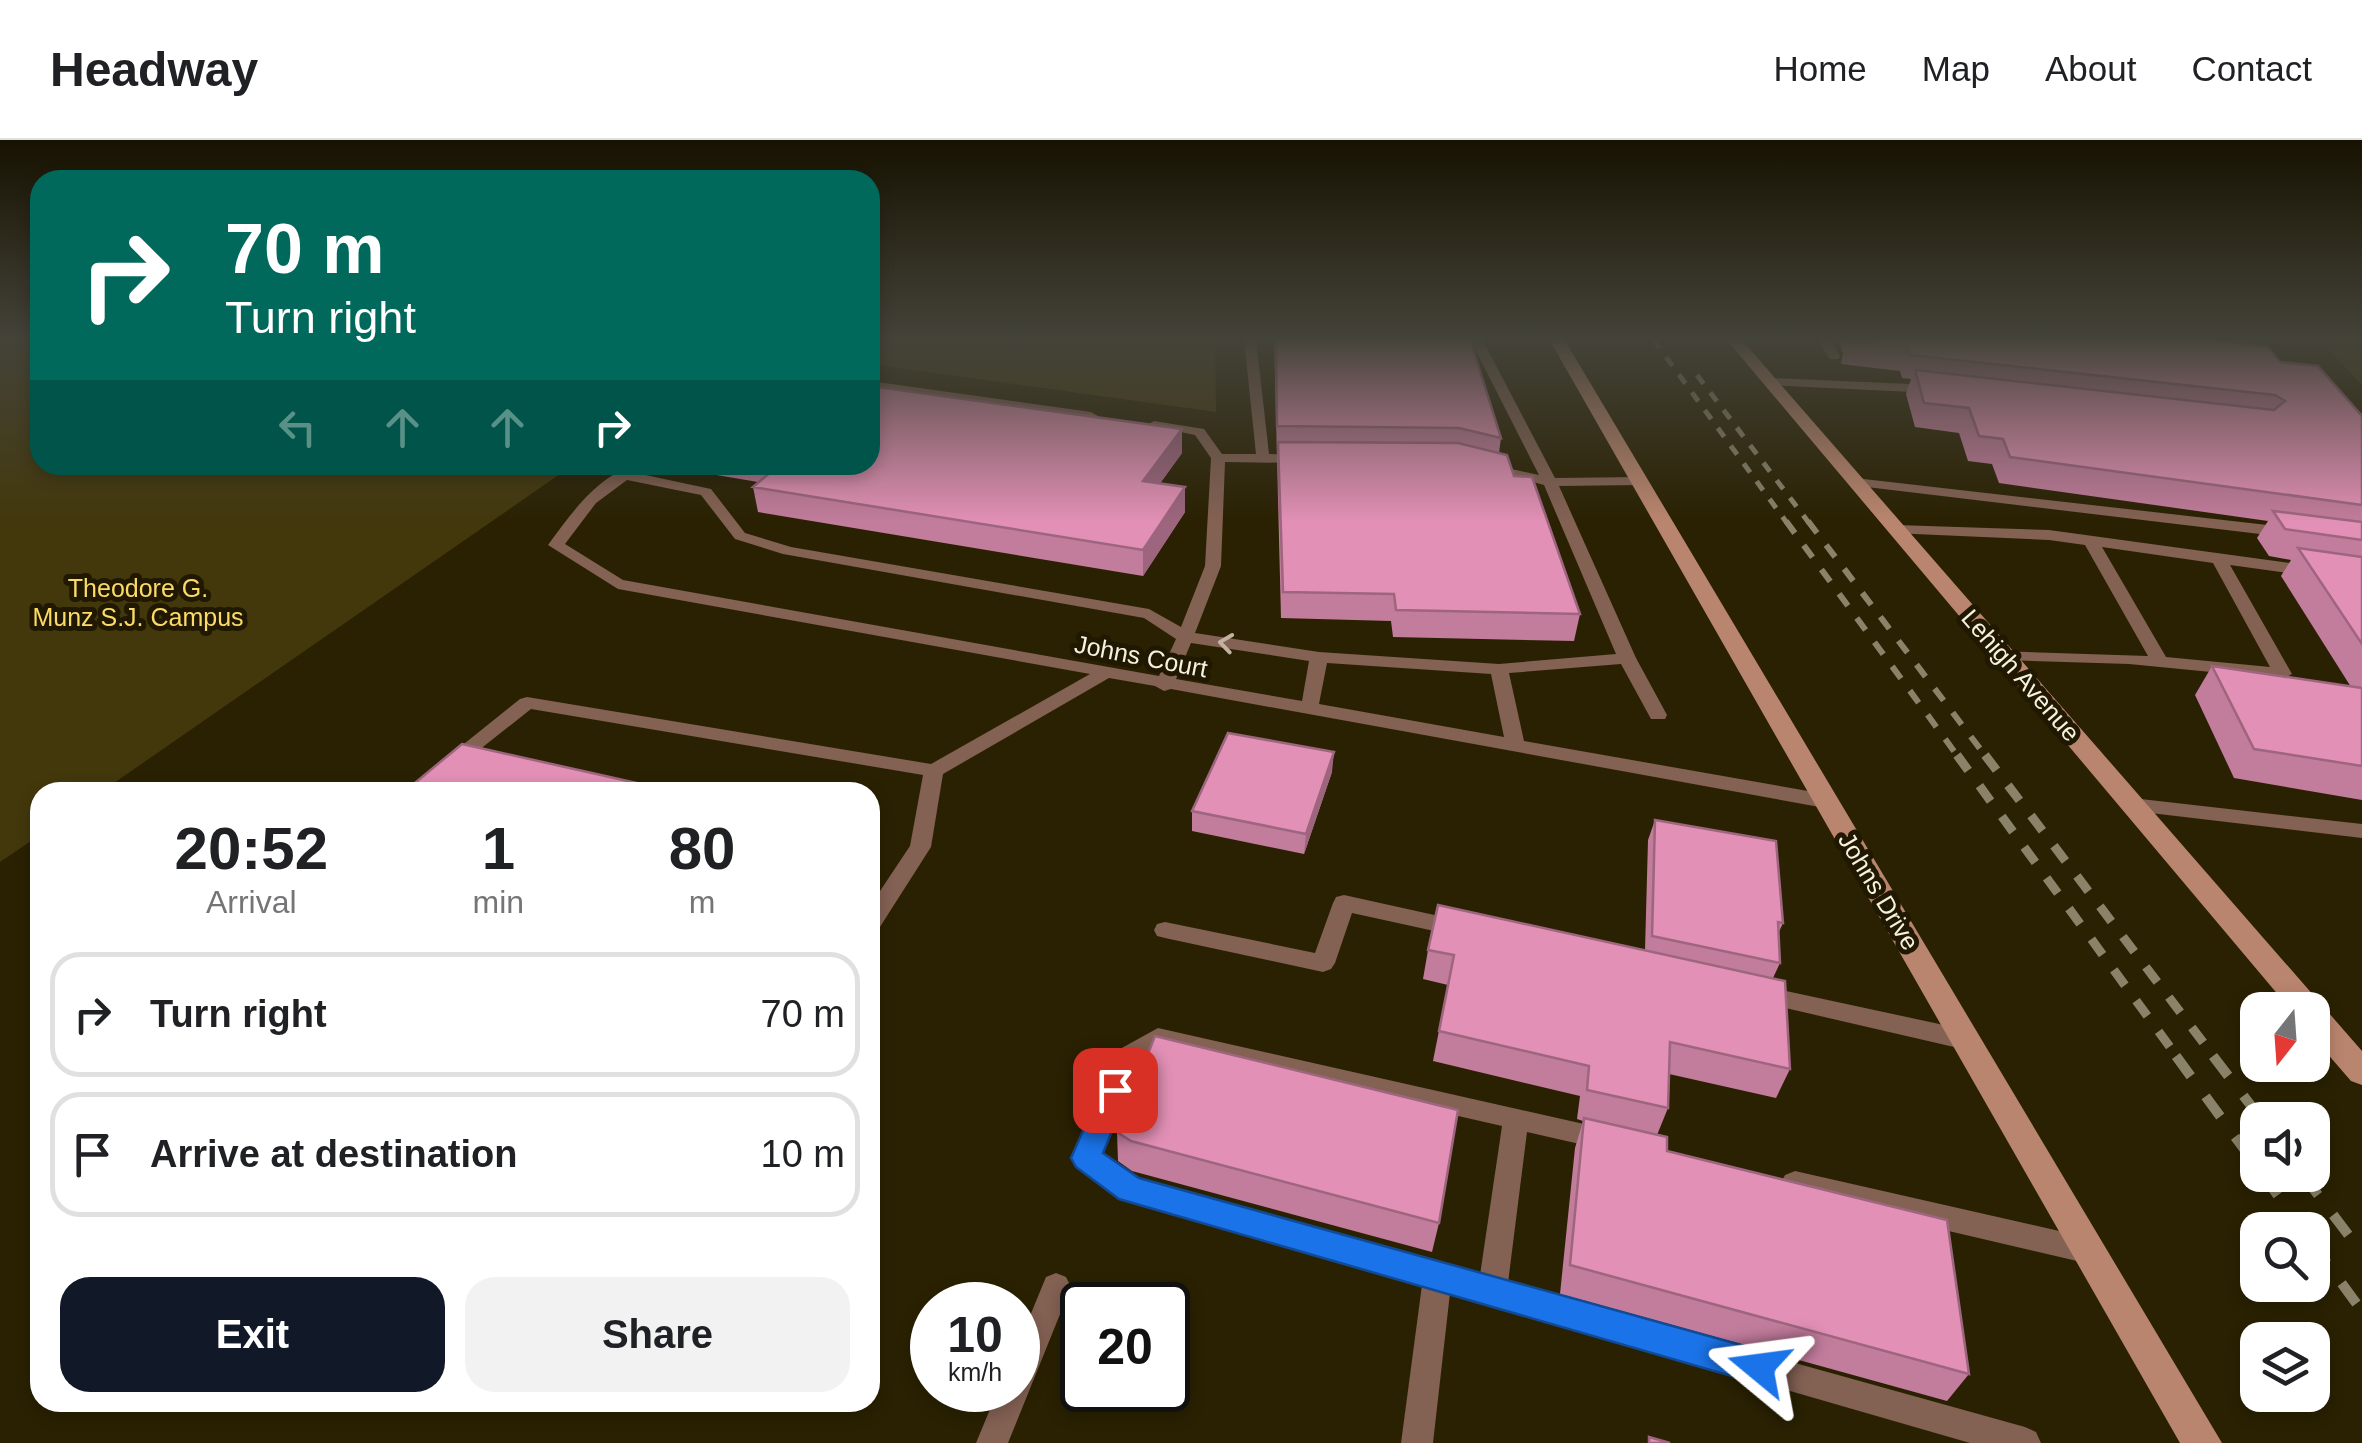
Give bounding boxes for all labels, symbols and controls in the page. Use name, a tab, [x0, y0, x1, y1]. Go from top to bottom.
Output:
text: Headway	[50, 43, 258, 96]
text: Home	[1773, 49, 1867, 88]
text: Map	[1922, 49, 1990, 88]
text: About	[2045, 49, 2136, 88]
text: Contact	[2191, 49, 2312, 88]
icon: right	[60, 210, 190, 340]
text: 70 m	[225, 210, 385, 288]
text: Turn right	[225, 292, 416, 343]
icon: left	[270, 400, 325, 455]
icon: ahead	[375, 400, 430, 455]
icon: ahead	[480, 400, 535, 455]
icon: right	[585, 400, 640, 455]
park label: Theodore G. Munz S.J. Campus	[32, 574, 244, 631]
street label: Lehigh Avenue	[1956, 604, 2086, 746]
street label: Johns Court	[1072, 629, 1210, 683]
one-way arrow	[1217, 633, 1234, 654]
text: 20:52	[175, 815, 328, 882]
text: 1	[482, 815, 515, 882]
text: 80	[669, 815, 735, 882]
street label: Johns Drive	[1833, 827, 1925, 955]
text: Arrival	[206, 884, 297, 920]
text: min	[473, 884, 524, 920]
text: m	[689, 884, 715, 920]
icon: right	[65, 987, 120, 1042]
north arrow	[2240, 992, 2330, 1082]
map controls	[2240, 992, 2330, 1412]
text: Turn right	[150, 993, 327, 1035]
text: 70 m	[761, 993, 845, 1035]
pin	[1073, 1048, 1158, 1133]
icon: arrive	[1088, 1063, 1143, 1118]
button: sound	[2240, 1102, 2330, 1192]
icon: arrive	[65, 1127, 120, 1182]
text: Arrive at destination	[150, 1133, 517, 1175]
text: 10 m	[761, 1133, 845, 1175]
button: search	[2240, 1212, 2330, 1302]
button: Exit	[60, 1277, 445, 1392]
button: Share	[465, 1277, 850, 1392]
speed limit sign: 20	[1060, 1282, 1190, 1412]
text: 10	[947, 1307, 1003, 1363]
position arrow	[1707, 1315, 1811, 1419]
button: layers	[2240, 1322, 2330, 1412]
text: km/h	[948, 1358, 1002, 1386]

